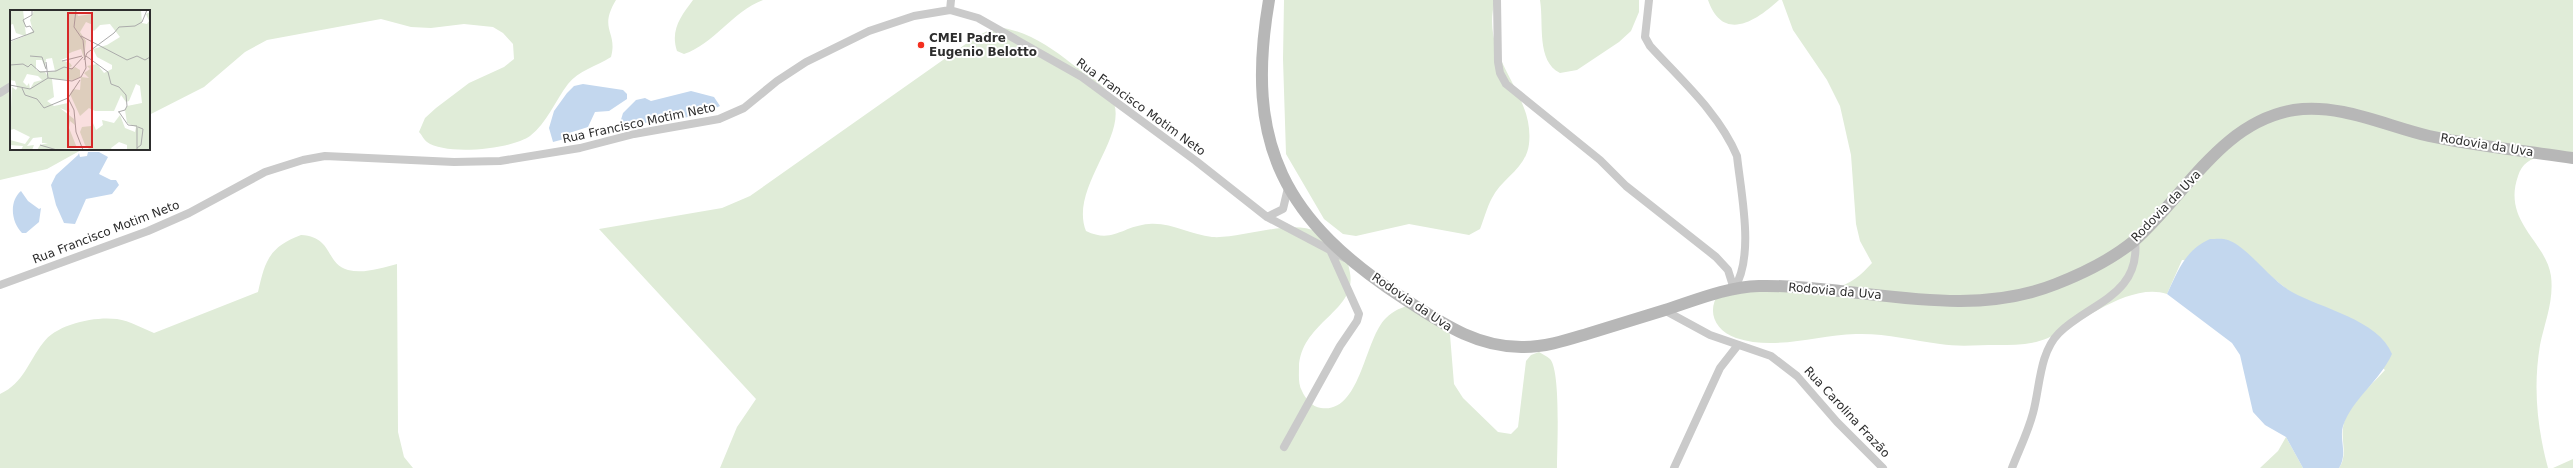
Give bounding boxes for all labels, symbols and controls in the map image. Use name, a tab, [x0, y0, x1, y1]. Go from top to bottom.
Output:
inset map	[10, 10, 150, 150]
place label: CMEI Padre Eugenio Belotto	[929, 31, 1037, 59]
marker: CMEI Padre Eugenio Belotto	[916, 40, 926, 50]
street label: Rua Francisco Motim Neto	[1074, 55, 1208, 159]
street label: Rua Francisco Motim Neto	[561, 100, 717, 146]
street label: Rodovia da Uva	[2440, 131, 2534, 159]
street label: Rodovia da Uva	[2128, 167, 2204, 245]
street label: Rua Francisco Motim Neto	[31, 197, 181, 267]
street label: Rodovia da Uva	[1369, 270, 1455, 334]
street label: Rodovia da Uva	[1788, 280, 1882, 302]
street label: Rua Carolina Frazão	[1801, 364, 1893, 460]

